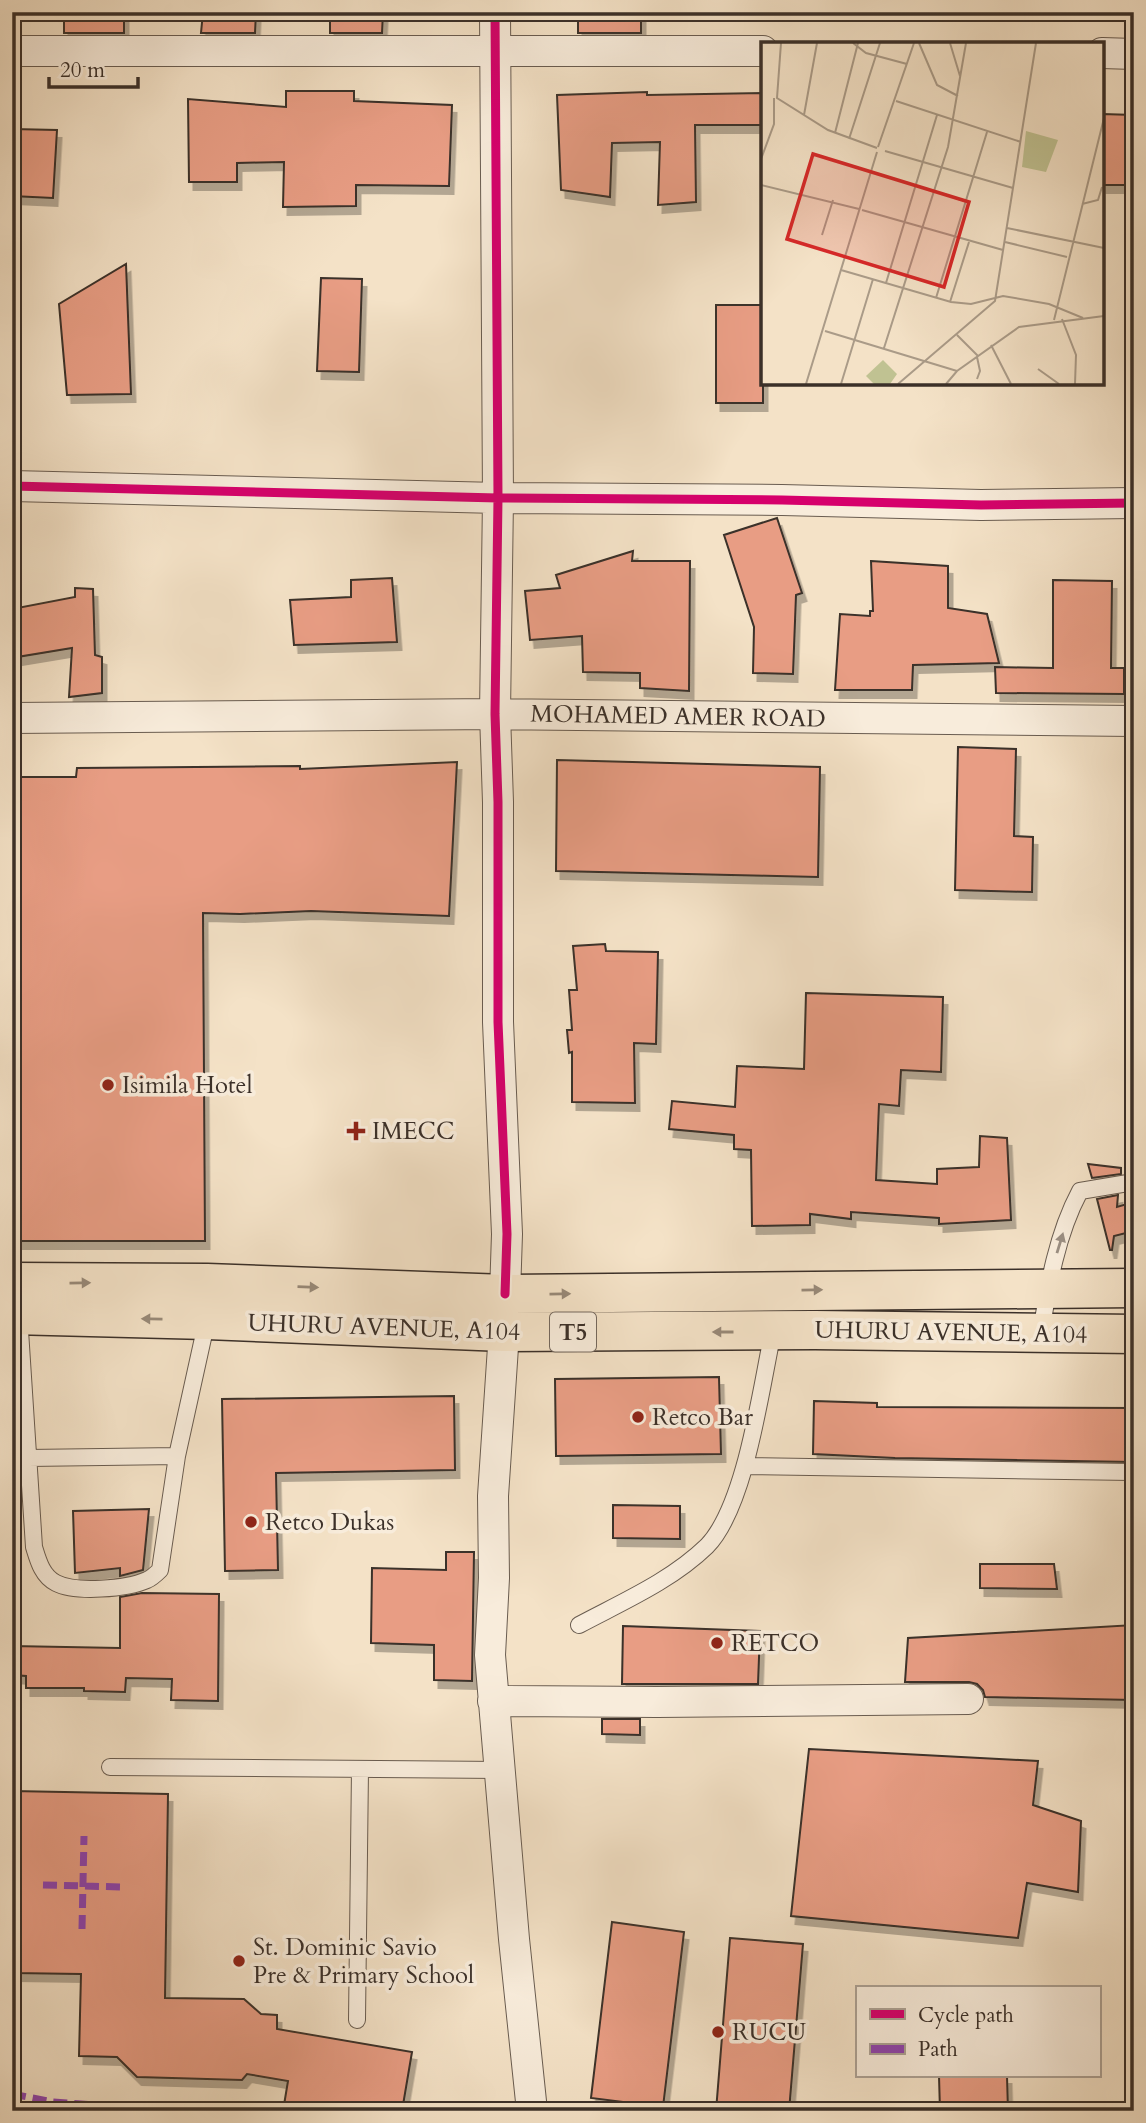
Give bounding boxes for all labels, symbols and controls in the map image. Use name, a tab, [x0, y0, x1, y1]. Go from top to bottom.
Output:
inset map	[761, 42, 1104, 385]
scale bar	[49, 46, 138, 90]
text: 20 m	[60, 56, 105, 85]
street label: MOHAMED AMER ROAD	[530, 697, 826, 736]
place label: Isimila Hotel	[122, 1069, 253, 1102]
marker: Isimila Hotel	[100, 1077, 116, 1093]
place label: IMECC	[372, 1115, 454, 1148]
marker: IMECC	[346, 1121, 366, 1141]
one-way arrow	[1055, 1232, 1065, 1253]
one-way arrow	[70, 1277, 92, 1289]
one-way arrow	[297, 1281, 319, 1292]
one-way arrow	[801, 1285, 823, 1296]
one-way arrow	[549, 1288, 571, 1299]
street label: UHURU AVENUE, A104	[247, 1306, 521, 1349]
road number: T5	[550, 1312, 596, 1352]
one-way arrow	[141, 1313, 163, 1325]
street label: UHURU AVENUE, A104	[814, 1314, 1088, 1351]
one-way arrow	[711, 1326, 733, 1338]
place label: Retco Bar	[652, 1401, 753, 1434]
marker: Retco Bar	[630, 1409, 646, 1425]
place label: Retco Dukas	[265, 1506, 394, 1539]
marker: Retco Dukas	[243, 1514, 259, 1530]
place label: RETCO	[731, 1627, 819, 1660]
marker: RETCO	[709, 1635, 725, 1651]
place label: St. Dominic Savio Pre & Primary School	[253, 1931, 474, 1992]
marker: St. Dominic Savio Pre & Primary School	[231, 1953, 247, 1969]
legend	[856, 1986, 1100, 2078]
text: Cycle path	[918, 2001, 1014, 2030]
place label: RUCU	[732, 2016, 807, 2049]
marker: RUCU	[710, 2024, 726, 2040]
text: Path	[918, 2035, 958, 2064]

